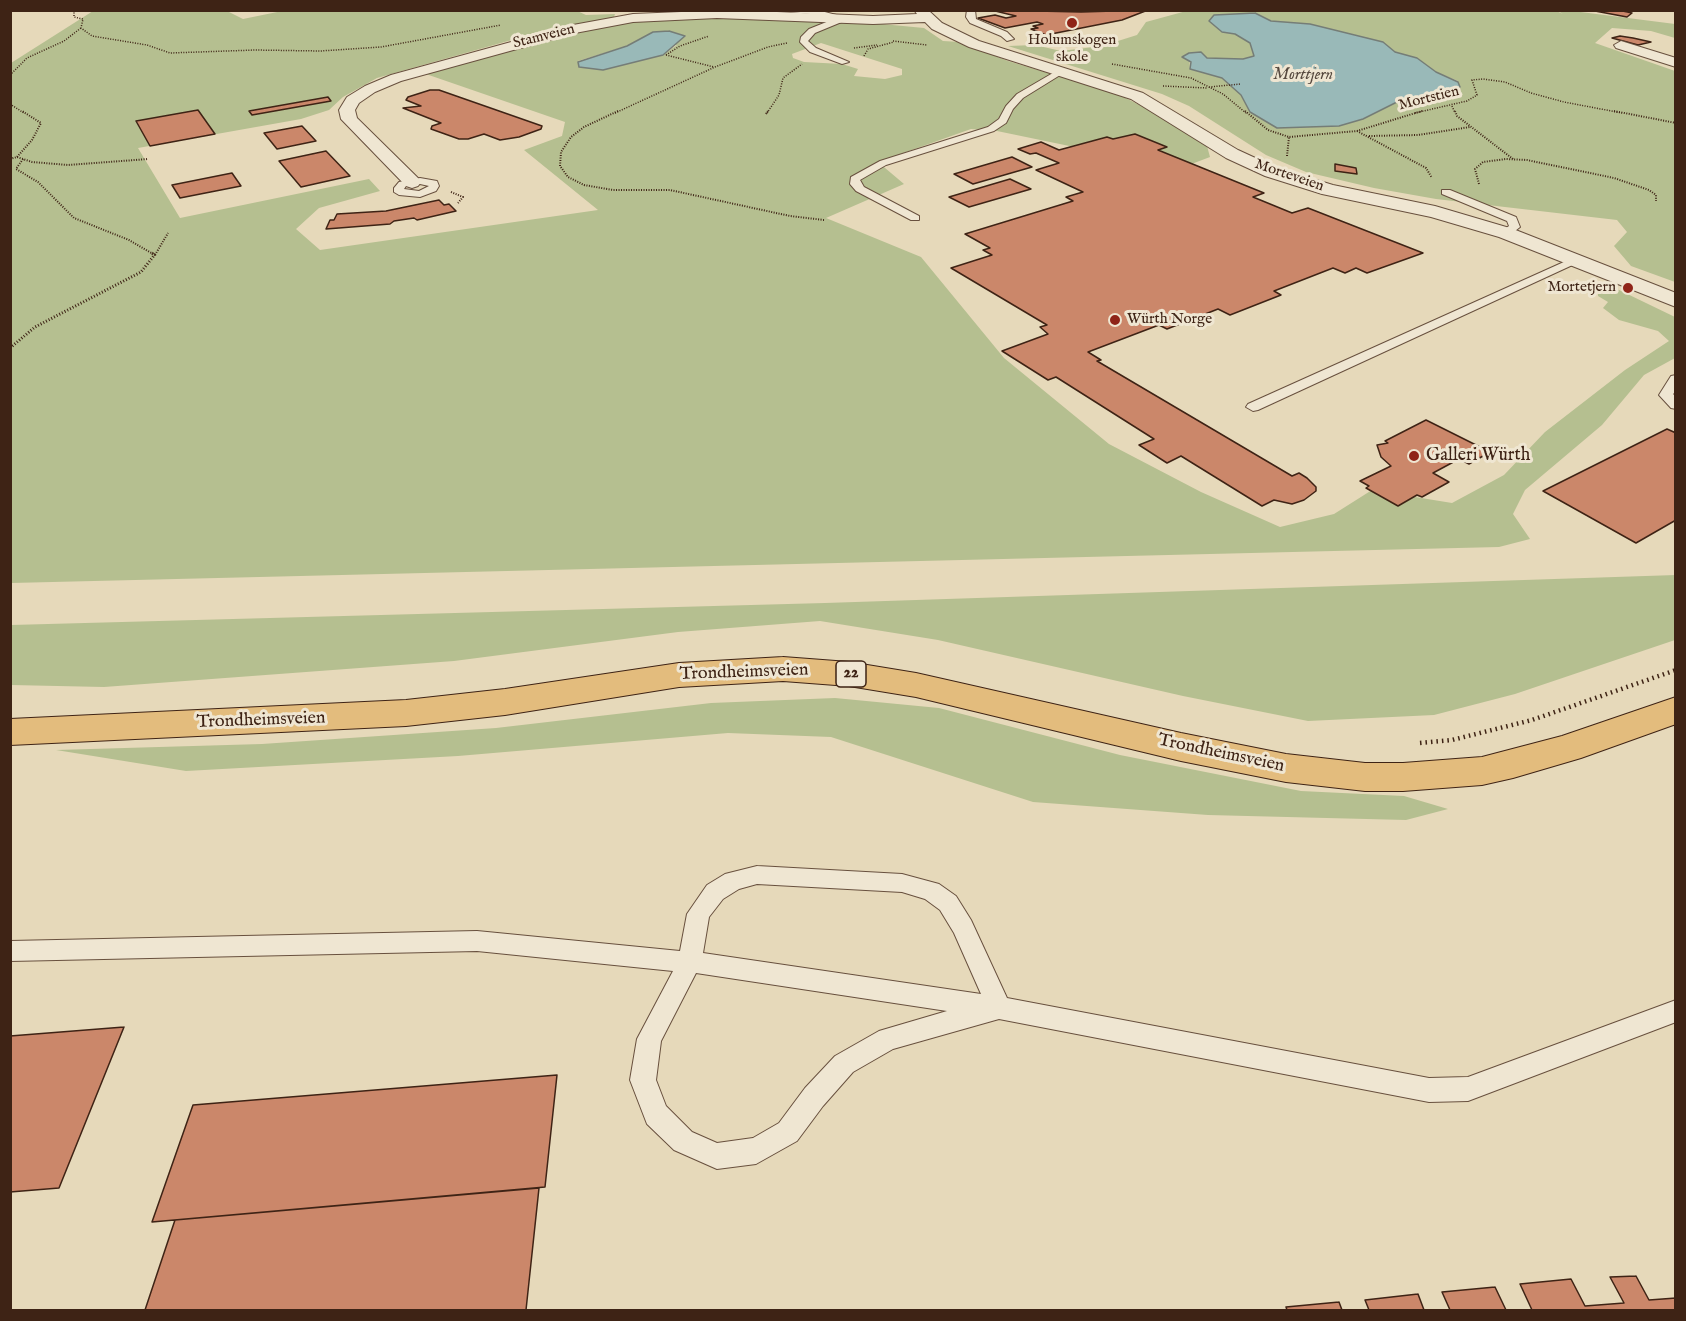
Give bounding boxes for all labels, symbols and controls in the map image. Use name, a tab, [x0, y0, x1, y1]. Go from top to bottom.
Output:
marker: Holumskogen skole	[1065, 16, 1079, 30]
street label: Stamveien	[511, 21, 577, 53]
place label: Holumskogen skole	[1028, 32, 1116, 67]
water label: Morttjern	[1273, 66, 1333, 86]
street label: Mortstien	[1397, 83, 1461, 115]
street label: Morteveien	[1252, 156, 1326, 196]
place label: Mortetjern	[1547, 279, 1616, 297]
marker: Mortetjern	[1621, 281, 1635, 295]
place label: Würth Norge	[1127, 311, 1212, 329]
marker: Würth Norge	[1108, 313, 1122, 327]
place label: Galleri Würth	[1426, 445, 1530, 467]
marker: Galleri Würth	[1407, 449, 1421, 463]
street label: Trondheimsveien	[679, 660, 809, 686]
road number: 22	[836, 661, 866, 687]
street label: Trondheimsveien	[196, 708, 326, 734]
street label: Trondheimsveien	[1156, 730, 1286, 778]

